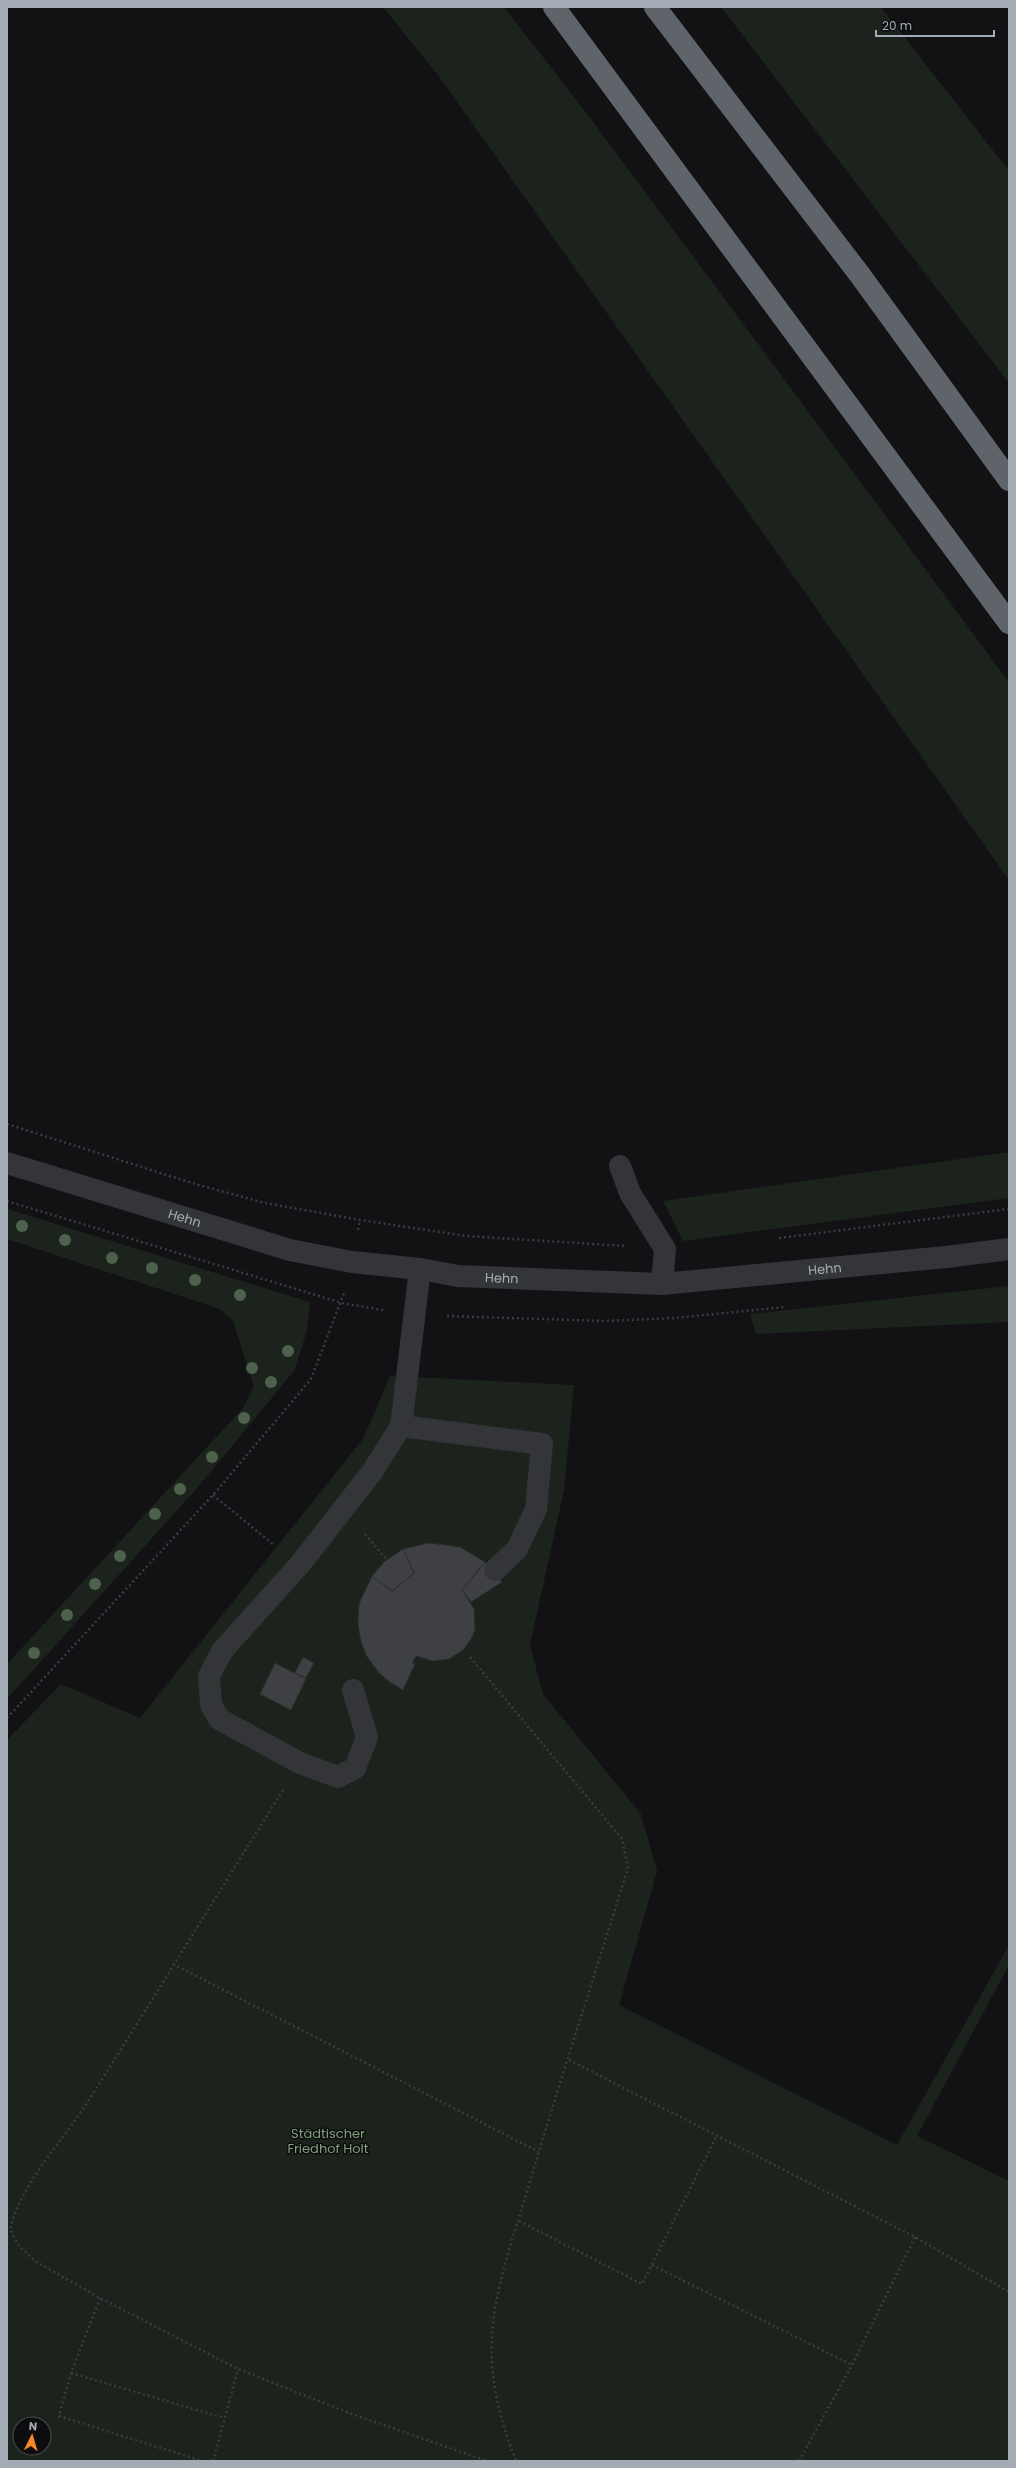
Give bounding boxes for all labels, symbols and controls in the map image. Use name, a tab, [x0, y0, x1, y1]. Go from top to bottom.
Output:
scale bar	[876, 12, 994, 38]
text: 20 m	[882, 17, 912, 34]
street label: Hehn	[166, 1204, 204, 1232]
street label: Hehn	[807, 1257, 843, 1280]
street label: Hehn	[485, 1268, 519, 1288]
park label: Städtischer Friedhof Holt	[287, 2124, 369, 2158]
north arrow	[12, 2416, 52, 2456]
text: N	[28, 2418, 38, 2434]

